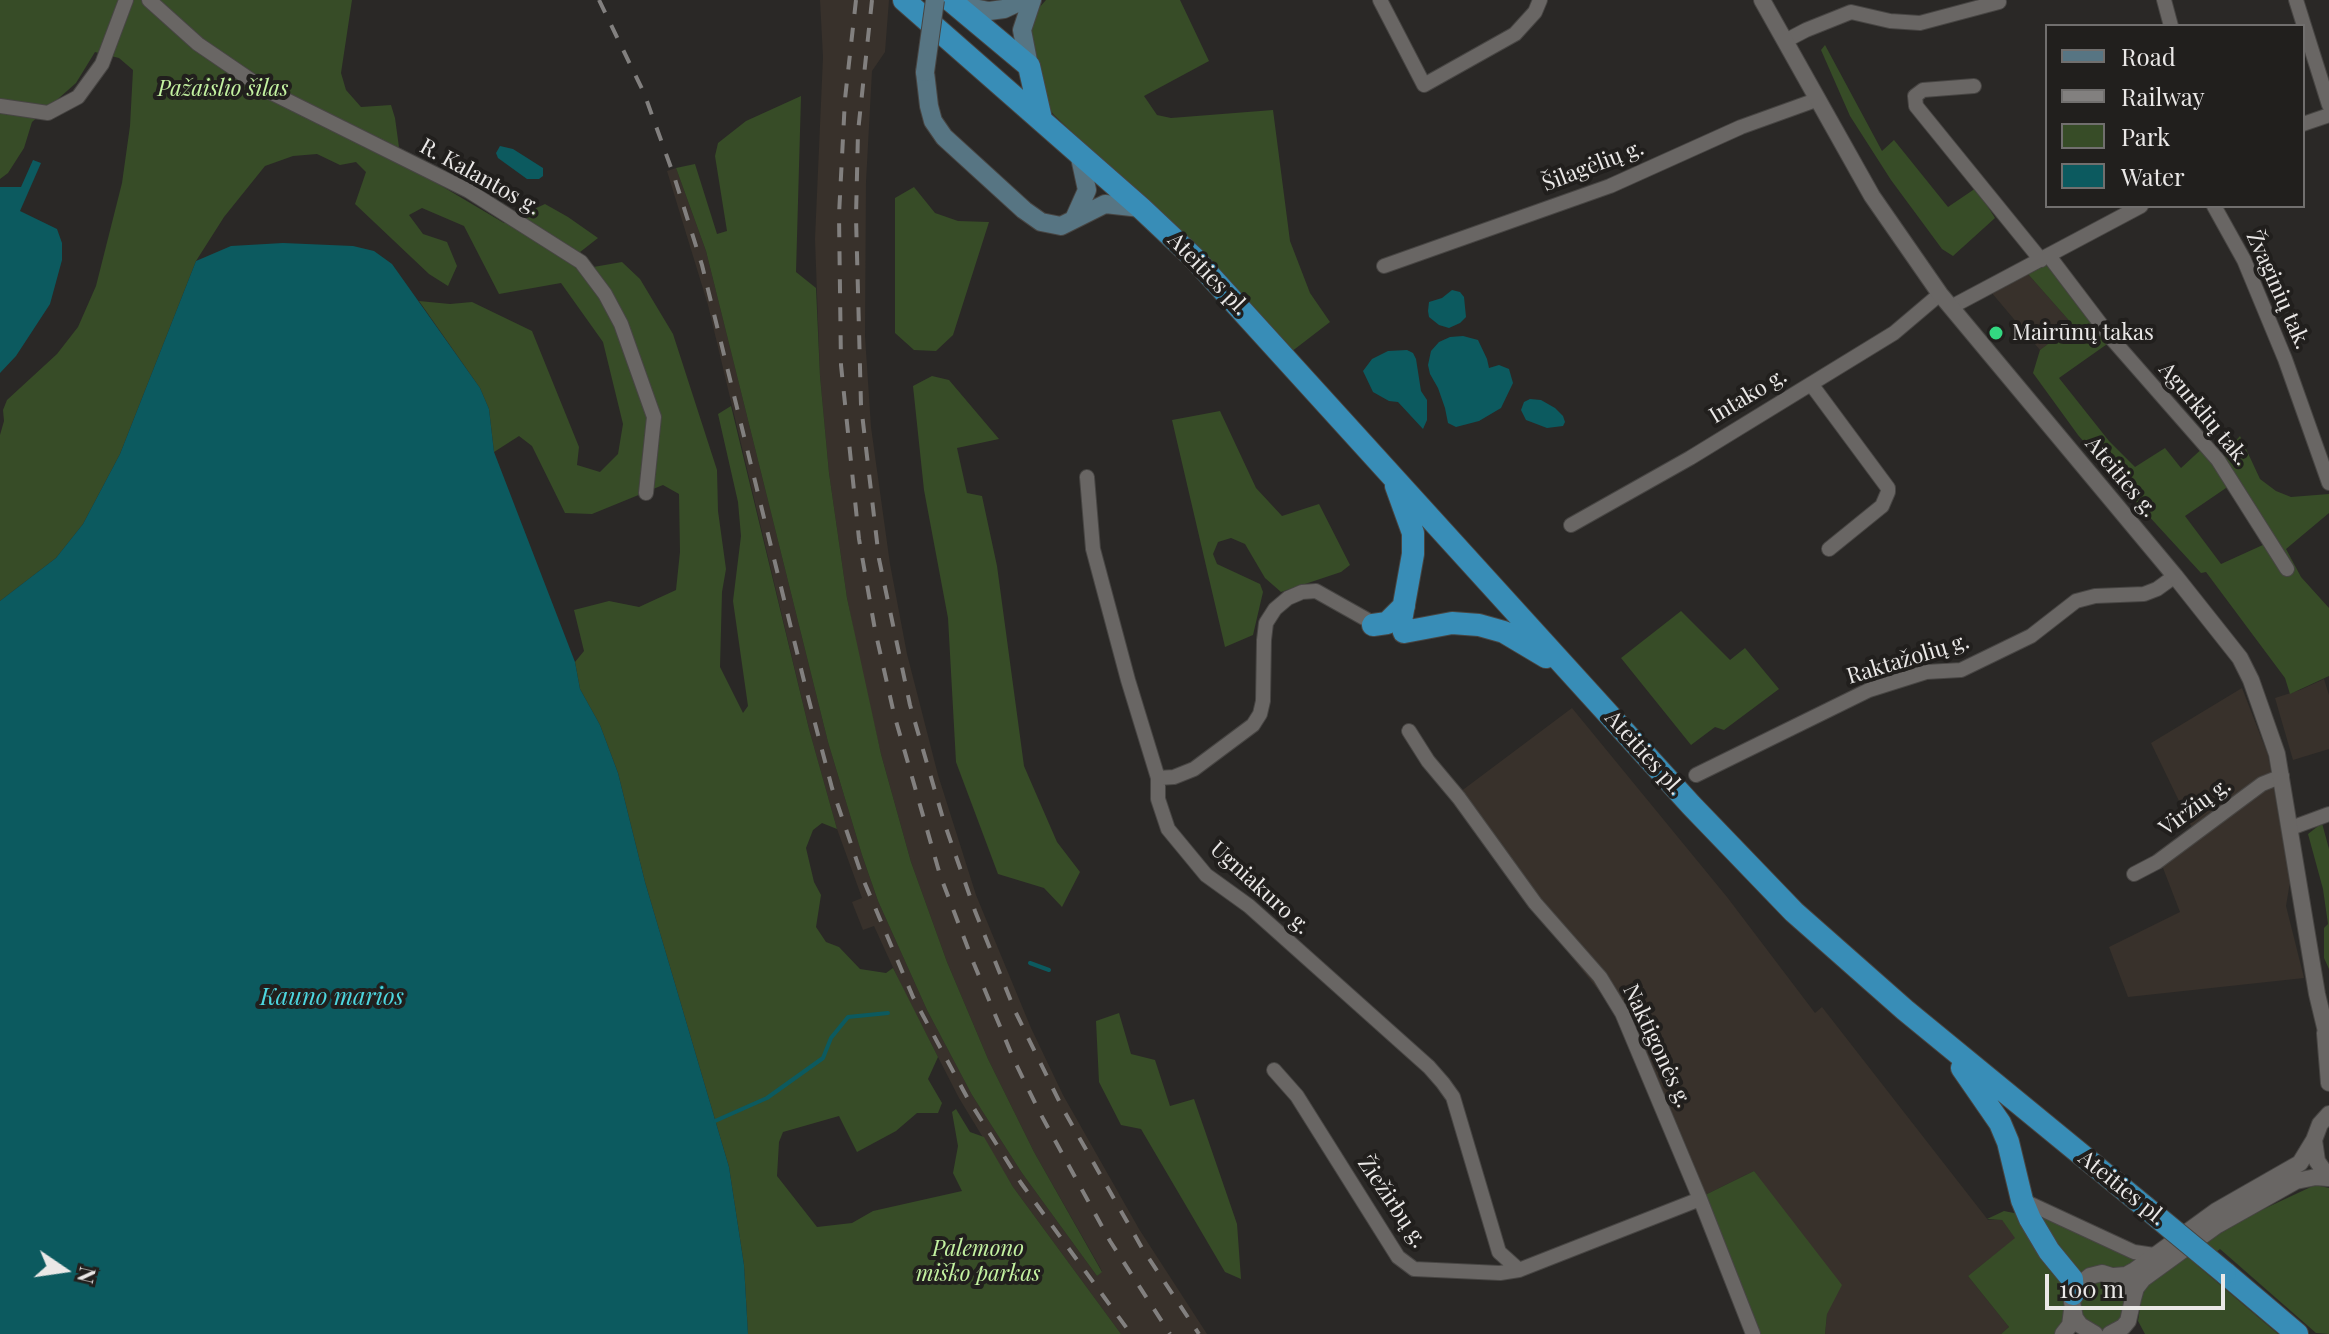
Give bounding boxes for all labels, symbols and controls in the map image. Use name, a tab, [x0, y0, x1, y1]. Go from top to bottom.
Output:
legend	[2045, 24, 2305, 208]
text: Road	[2121, 40, 2176, 72]
park label: Pažaislio šilas	[157, 76, 289, 102]
text: Railway	[2121, 80, 2205, 112]
text: Park	[2121, 120, 2170, 152]
street label: R. Kalantos g.	[415, 133, 545, 221]
street label: Šilagėlių g.	[1539, 135, 1647, 197]
text: Water	[2121, 160, 2185, 192]
street label: Ateities pl.	[1162, 227, 1254, 321]
street label: Žvaginių tak.	[2240, 227, 2316, 353]
place label: Mairūnų takas	[2012, 320, 2154, 346]
marker: Mairūnų takas	[1987, 324, 2005, 342]
street label: Agurklių tak.	[2153, 357, 2255, 471]
street label: Intako g.	[1705, 363, 1791, 429]
street label: Ateities g.	[2080, 431, 2162, 523]
street label: Raktažolių g.	[1844, 628, 1972, 690]
street label: Ateities pl.	[1599, 705, 1689, 801]
street label: Viržių g.	[2154, 772, 2236, 842]
street label: Ugniakuro g.	[1205, 836, 1315, 940]
street label: Naktigonės g.	[1617, 980, 1697, 1112]
water label: Kauno marios	[260, 984, 404, 1012]
street label: Ateities pl.	[2073, 1145, 2171, 1231]
street label: Žiežirbų g.	[1352, 1151, 1432, 1253]
north arrow	[24, 1230, 104, 1310]
park label: Palemono miško parkas	[916, 1236, 1040, 1288]
scale bar	[2049, 1258, 2229, 1308]
text: N	[71, 1264, 104, 1287]
text: 100 m	[2059, 1272, 2124, 1304]

